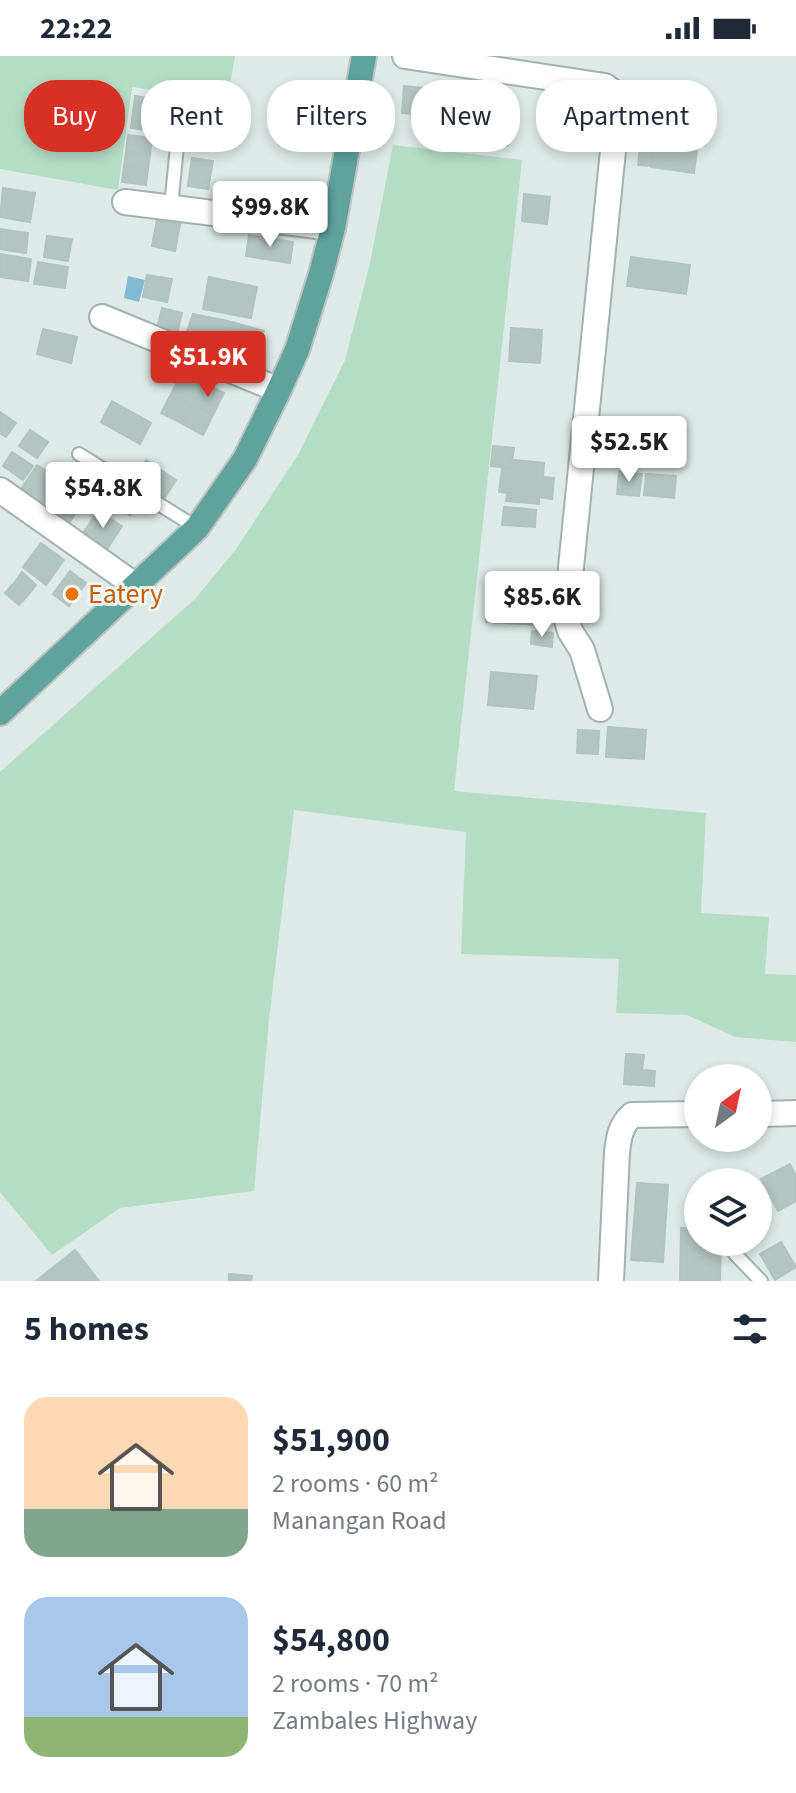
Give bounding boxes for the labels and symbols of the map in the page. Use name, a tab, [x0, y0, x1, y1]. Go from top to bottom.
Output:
pin: $99.8K	[205, 181, 335, 249]
pin: $51.9K	[143, 331, 273, 399]
pin: $52.5K	[564, 416, 694, 484]
pin: $54.8K	[38, 462, 168, 530]
pin: $85.6K	[477, 571, 607, 639]
place label: Eatery	[88, 574, 163, 614]
marker: Eatery	[63, 585, 81, 603]
north arrow	[684, 1064, 772, 1152]

